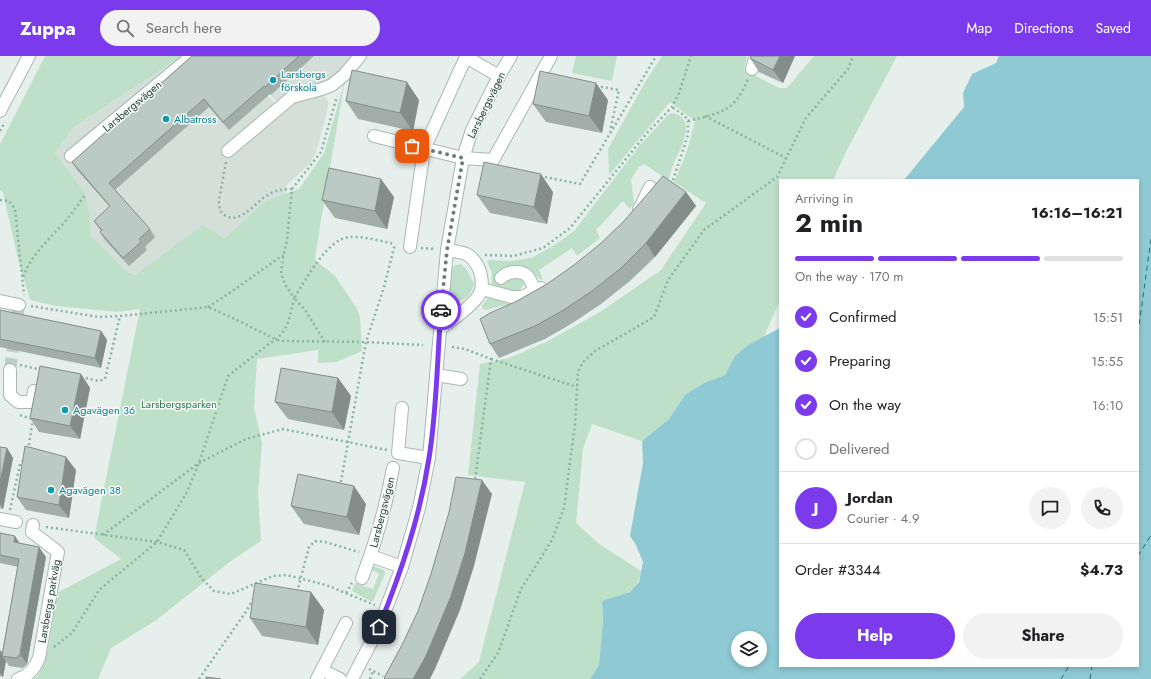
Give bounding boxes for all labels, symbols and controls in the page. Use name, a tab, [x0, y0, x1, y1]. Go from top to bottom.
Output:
search box	[100, 10, 380, 46]
text: Zuppa	[20, 15, 76, 42]
icon: search	[114, 17, 136, 39]
text: Search here	[146, 17, 222, 39]
text: Map	[966, 18, 992, 38]
text: Directions	[1014, 18, 1074, 38]
text: Saved	[1096, 18, 1131, 38]
place label: Larsbergs förskola	[281, 66, 326, 95]
street label: Larsbergsvägen	[463, 69, 509, 141]
marker: Larsbergs förskola	[268, 75, 278, 85]
street label: Larsbergsvägen	[99, 77, 165, 135]
place label: Albatross	[174, 111, 217, 127]
marker: Albatross	[161, 114, 171, 124]
pin	[395, 129, 429, 163]
icon: bag	[401, 135, 423, 157]
text: Arriving in	[795, 189, 853, 208]
text: 16:16–16:21	[1031, 202, 1123, 224]
text: 2 min	[795, 204, 863, 242]
text: On the way · 170 m	[795, 267, 904, 286]
courier	[421, 290, 461, 330]
icon: car	[430, 299, 452, 321]
icon: check	[795, 306, 817, 328]
text: Confirmed	[829, 306, 897, 328]
text: 15:51	[1093, 308, 1123, 327]
icon: check	[795, 350, 817, 372]
text: Preparing	[829, 350, 891, 372]
text: 15:55	[1091, 352, 1123, 371]
icon: check	[795, 394, 817, 416]
text: On the way	[829, 394, 901, 416]
park label: Larsbergsparken	[141, 396, 217, 412]
text: 16:10	[1092, 396, 1123, 415]
place label: Agavägen 36	[73, 402, 135, 418]
marker: Agavägen 36	[60, 405, 70, 415]
text: Delivered	[829, 438, 890, 460]
street label: Larsbergsvägen	[365, 475, 399, 549]
place label: Agavägen 38	[59, 482, 121, 498]
marker: Agavägen 38	[46, 485, 56, 495]
text: Jordan	[847, 487, 893, 509]
button: chat	[1029, 487, 1071, 529]
button: phone	[1081, 487, 1123, 529]
text: J	[814, 497, 818, 519]
text: Courier · 4.9	[847, 509, 920, 528]
street label: Larsbergs parkväg	[34, 558, 64, 644]
text: Order #3344	[795, 559, 881, 581]
text: $4.73	[1080, 559, 1123, 581]
pin	[362, 610, 396, 644]
button: Help	[795, 613, 955, 659]
button: Share	[963, 613, 1123, 659]
icon: home	[368, 616, 390, 638]
map controls	[731, 631, 767, 667]
button: layers	[731, 631, 767, 667]

